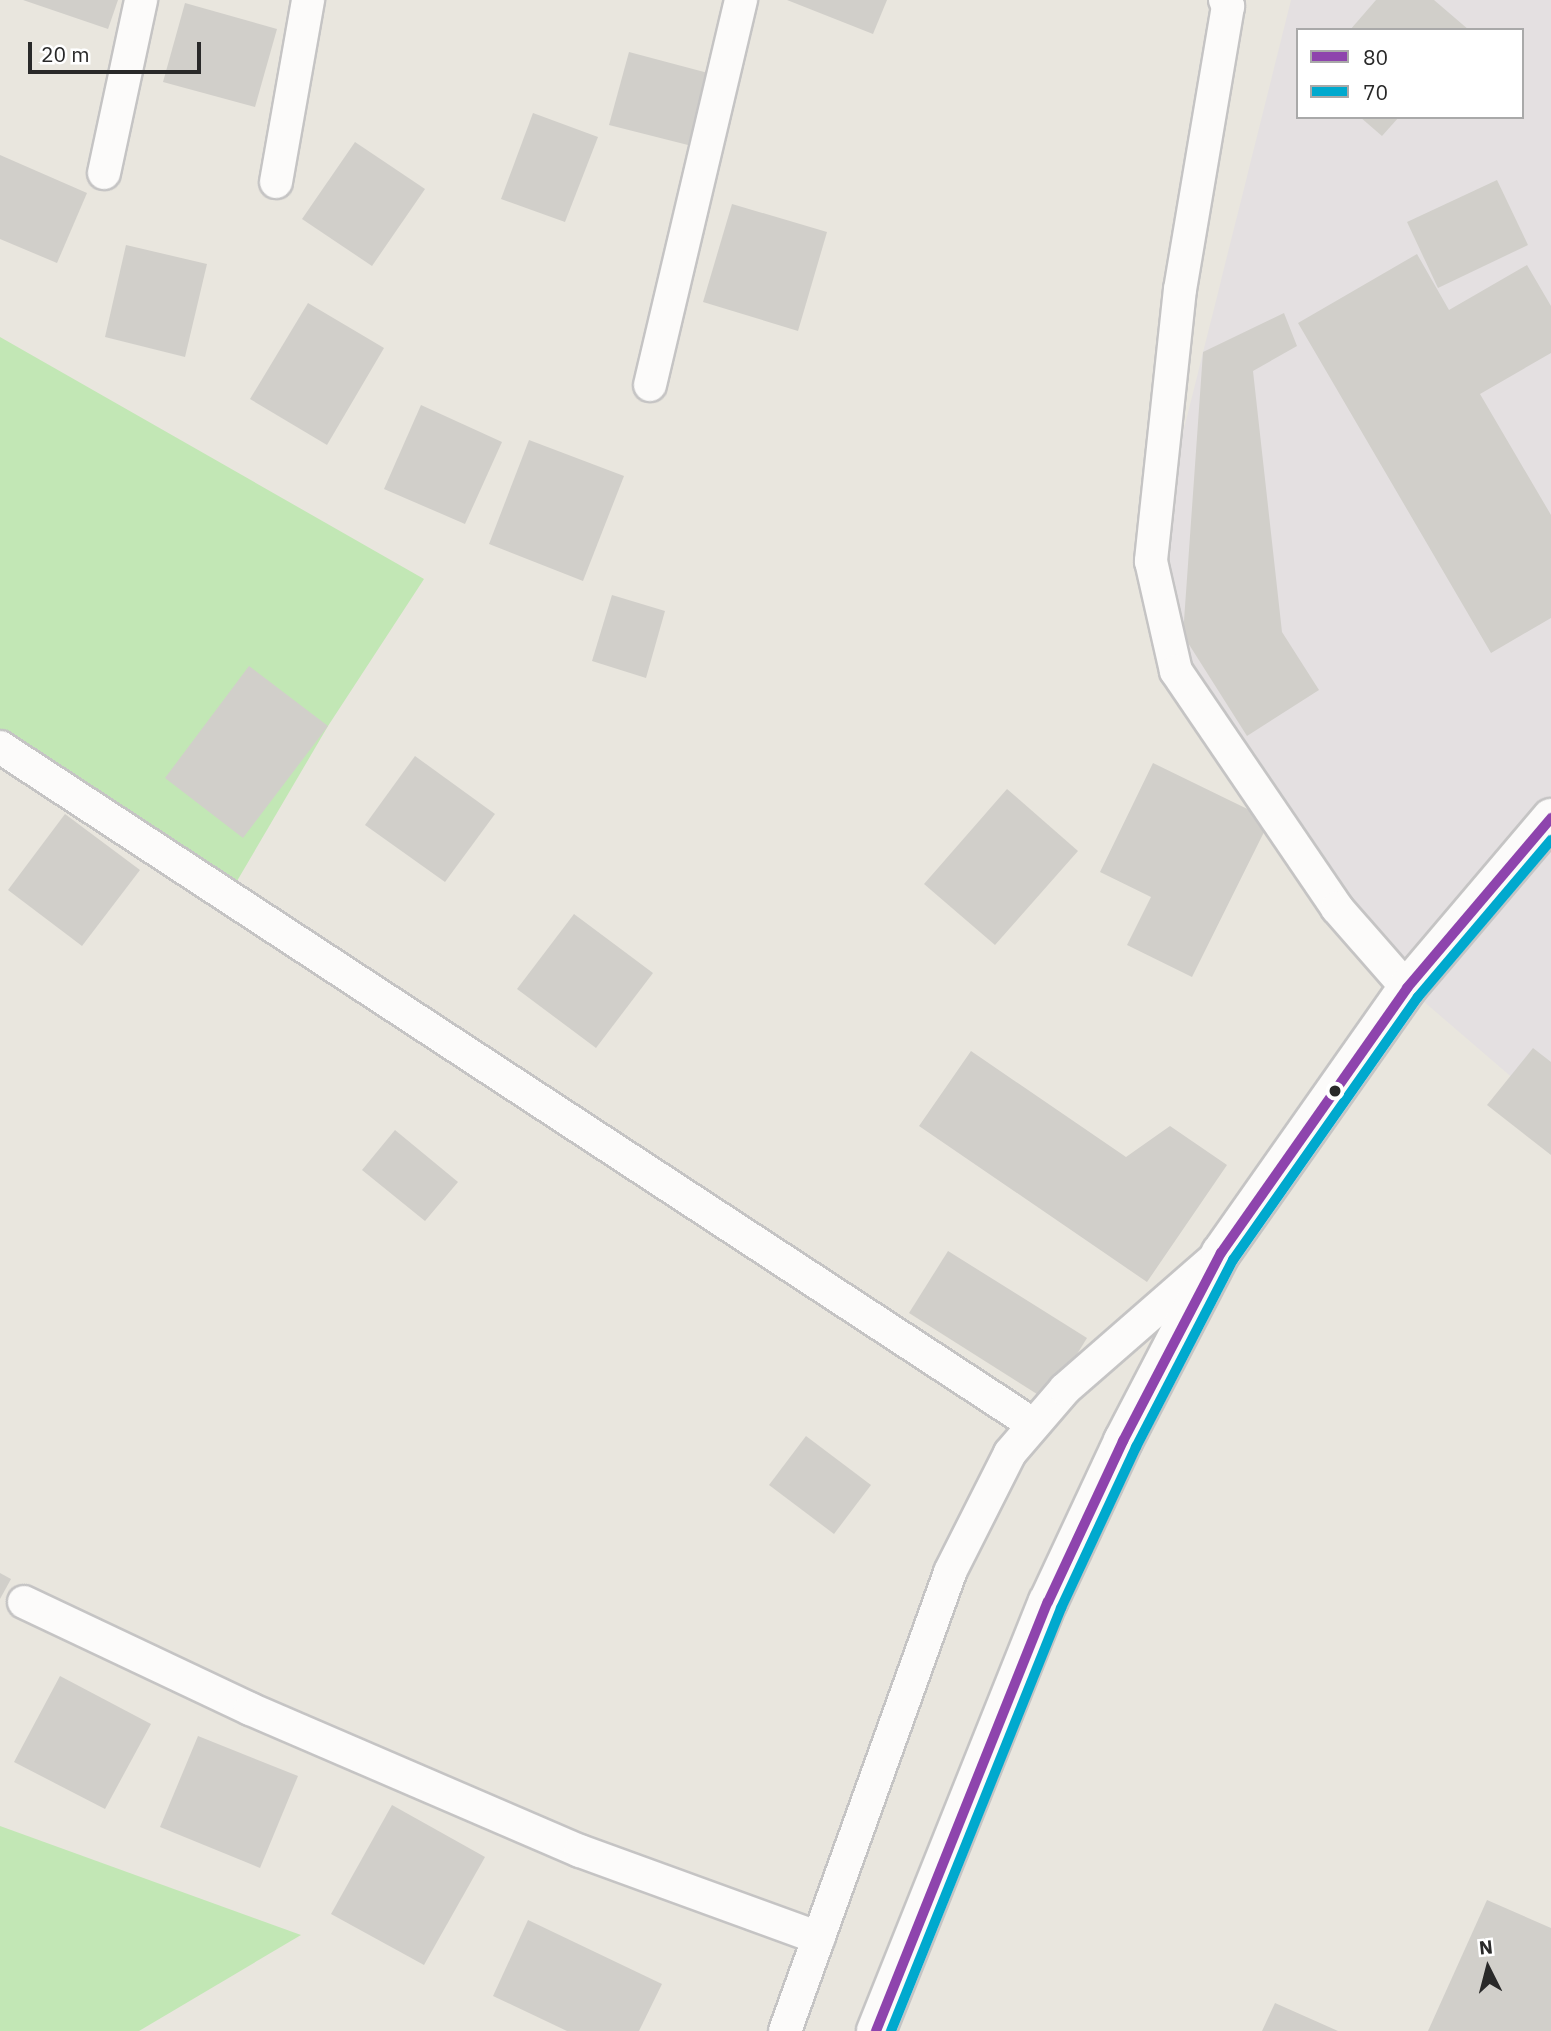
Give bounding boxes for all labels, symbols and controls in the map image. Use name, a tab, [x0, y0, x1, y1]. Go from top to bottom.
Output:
scale bar	[32, 28, 205, 72]
legend	[1296, 28, 1523, 119]
text: 20 m	[41, 40, 90, 68]
text: 80	[1363, 43, 1388, 71]
text: 70	[1363, 78, 1388, 106]
unlabelled marker	[1328, 1084, 1342, 1098]
north arrow	[1453, 1933, 1523, 2003]
text: N	[1478, 1934, 1494, 1960]

